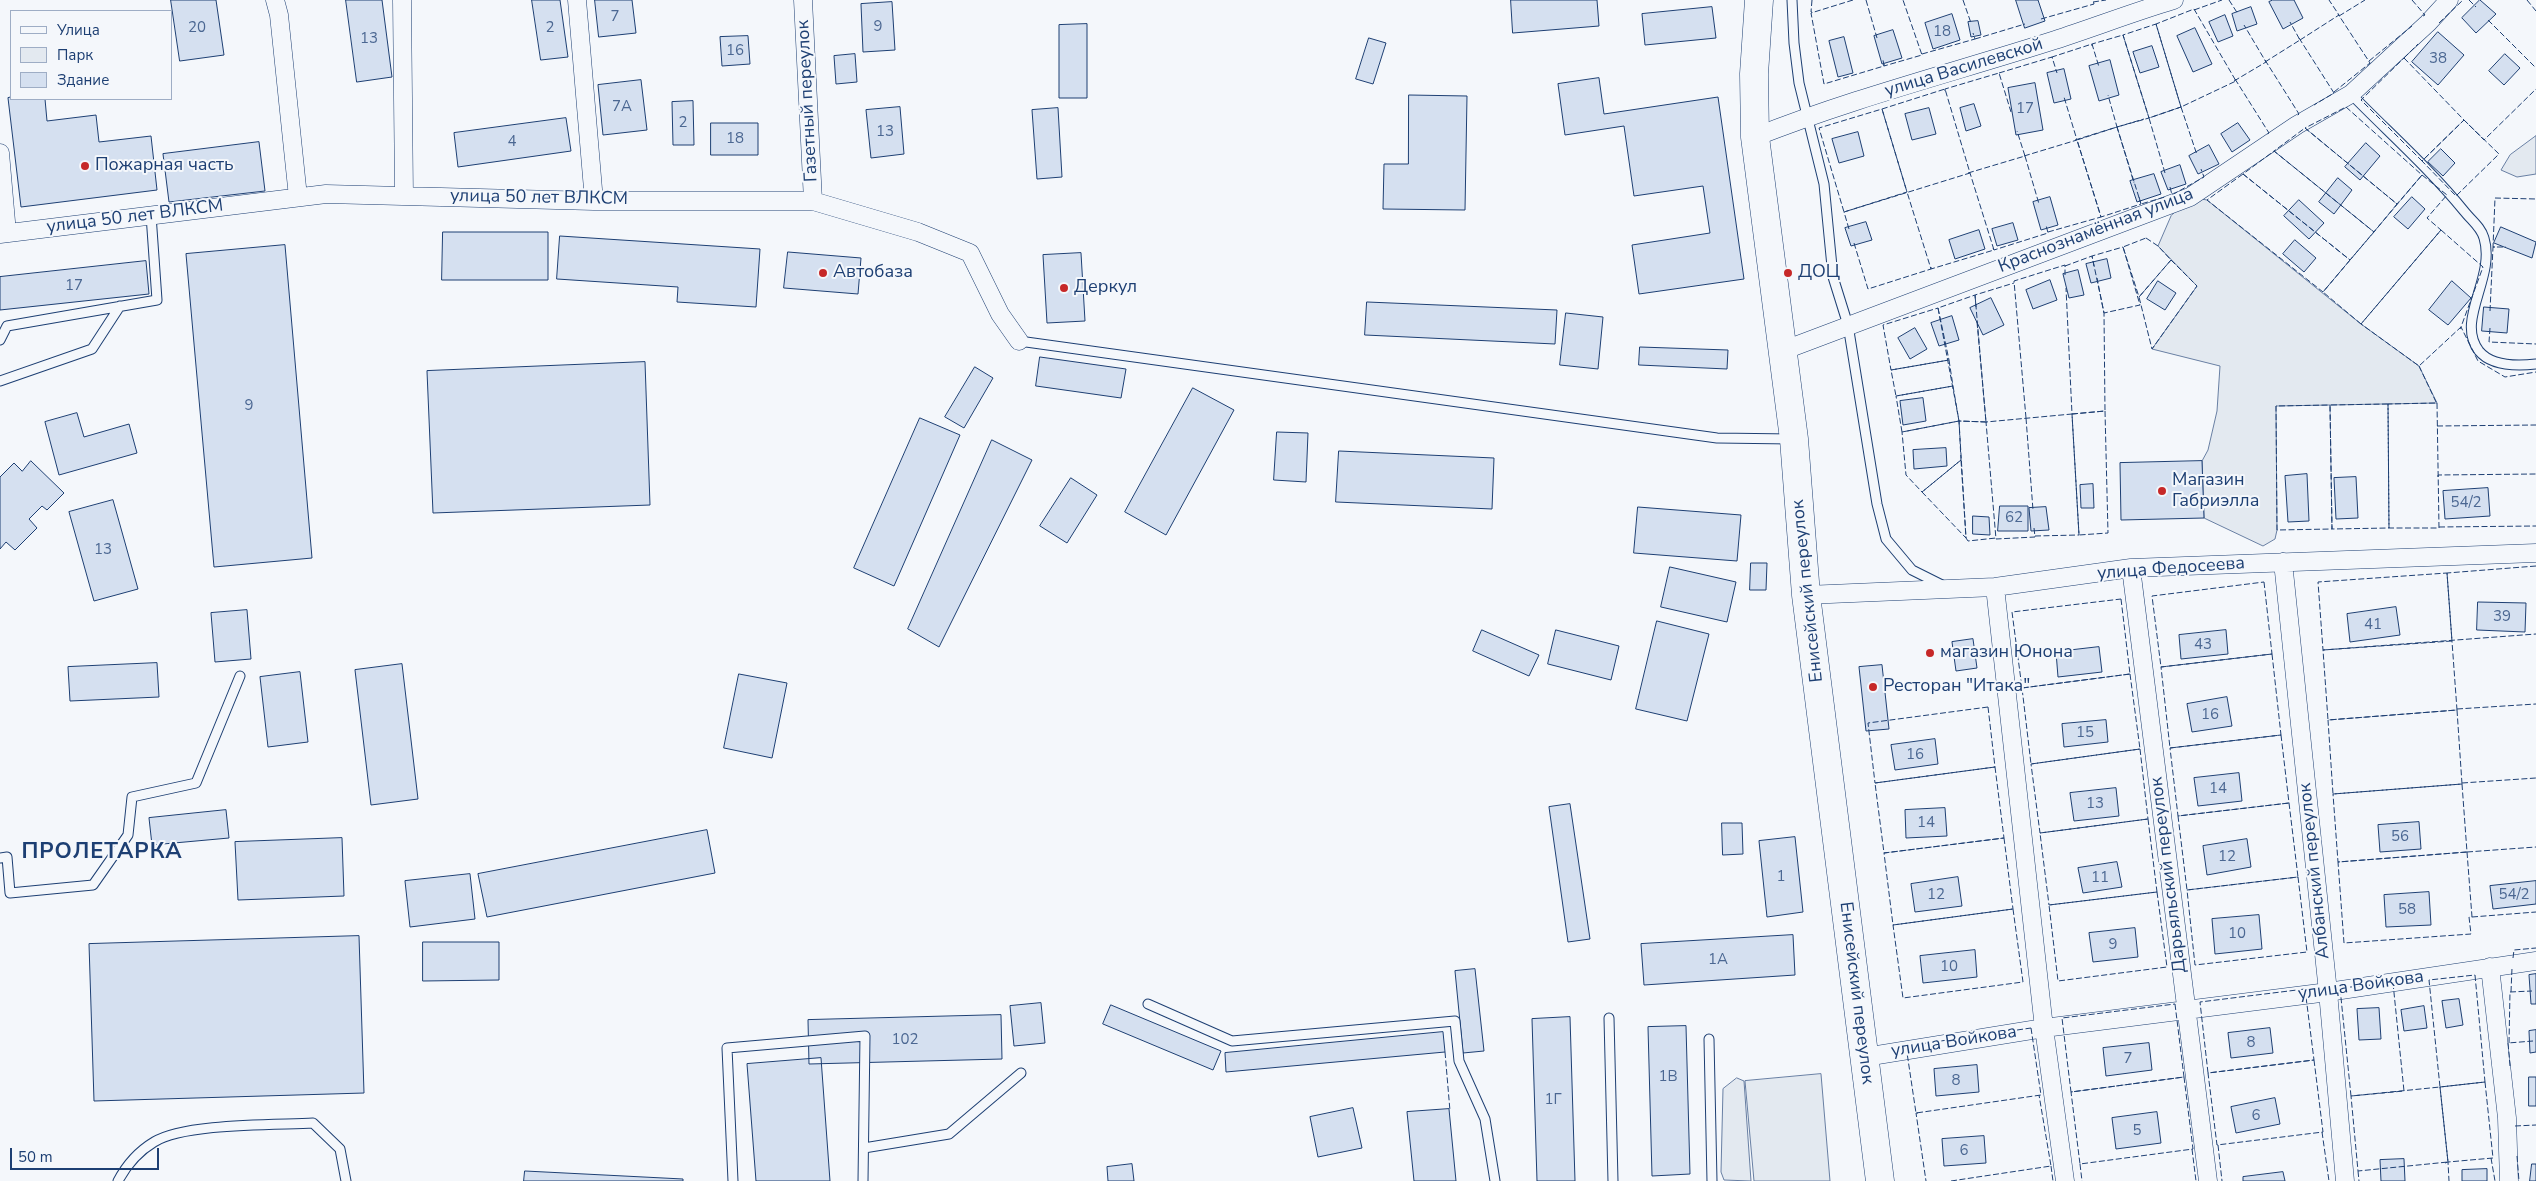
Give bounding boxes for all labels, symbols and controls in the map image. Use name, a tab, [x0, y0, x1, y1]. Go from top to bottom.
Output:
house number: 7	[611, 8, 619, 26]
legend	[10, 10, 172, 100]
house number: 9	[874, 18, 882, 36]
house number: 20	[188, 19, 206, 37]
house number: 2	[546, 19, 554, 37]
text: Улица	[57, 20, 100, 40]
street label: Газетный переулок	[793, 20, 823, 182]
house number: 18	[1933, 23, 1951, 41]
house number: 13	[360, 30, 378, 48]
street label: улица Василевской	[1882, 34, 2046, 102]
house number: 16	[726, 42, 744, 60]
text: Парк	[57, 45, 93, 65]
house number: 38	[2429, 50, 2447, 68]
text: Здание	[57, 70, 109, 90]
house number: 7А	[612, 98, 632, 116]
house number: 17	[2016, 100, 2034, 118]
house number: 2	[679, 114, 687, 132]
house number: 13	[876, 123, 894, 141]
house number: 18	[726, 130, 744, 148]
house number: 4	[508, 133, 516, 151]
place label: Пожарная часть	[95, 155, 234, 177]
marker: Пожарная часть	[79, 160, 91, 172]
street label: Краснознамённая улица	[1995, 184, 2197, 278]
street label: улица 50 лет ВЛКСМ	[450, 186, 628, 210]
street label: улица 50 лет ВЛКСМ	[45, 195, 225, 239]
place label: Автобаза	[833, 262, 913, 284]
place label: ДОЦ	[1798, 262, 1840, 284]
marker: Автобаза	[817, 267, 829, 279]
marker: ДОЦ	[1782, 267, 1794, 279]
house number: 17	[65, 277, 83, 295]
place label: Деркул	[1074, 277, 1137, 299]
marker: Деркул	[1058, 282, 1070, 294]
house number: 9	[245, 397, 253, 415]
place label: Магазин Габриэлла	[2172, 470, 2259, 512]
marker: Магазин Габриэлла	[2156, 485, 2168, 497]
house number: 54/2	[2450, 494, 2482, 512]
street label: Енисейский переулок	[1788, 499, 1828, 683]
house number: 62	[2005, 509, 2023, 527]
house number: 13	[94, 541, 112, 559]
street label: улица Федосеева	[2096, 553, 2246, 585]
house number: 39	[2493, 608, 2511, 626]
house number: 41	[2364, 616, 2382, 634]
house number: 43	[2194, 636, 2212, 654]
place label: магазин Юнона	[1940, 642, 2073, 664]
marker: магазин Юнона	[1924, 647, 1936, 659]
place label: Ресторан "Итака"	[1883, 676, 2030, 698]
marker: Ресторан "Итака"	[1867, 681, 1879, 693]
house number: 16	[2201, 706, 2219, 724]
house number: 15	[2076, 724, 2094, 742]
house number: 16	[1906, 746, 1924, 764]
street label: Дарьяльский переулок	[2146, 776, 2192, 974]
house number: 14	[2209, 780, 2227, 798]
street label: Албанский переулок	[2295, 782, 2335, 960]
house number: 13	[2086, 795, 2104, 813]
house number: 14	[1917, 814, 1935, 832]
house number: 56	[2391, 828, 2409, 846]
district label: ПРОЛЕТАРКА	[20, 840, 184, 866]
house number: 12	[2218, 848, 2236, 866]
house number: 1	[1777, 868, 1785, 886]
house number: 11	[2091, 869, 2109, 887]
house number: 12	[1927, 886, 1945, 904]
house number: 54/2	[2498, 886, 2530, 904]
street label: Енисейский переулок	[1834, 901, 1878, 1085]
house number: 58	[2398, 901, 2416, 919]
house number: 10	[2228, 925, 2246, 943]
house number: 9	[2109, 936, 2117, 954]
house number: 1А	[1708, 951, 1728, 969]
house number: 10	[1940, 958, 1958, 976]
street label: улица Войкова	[2297, 966, 2425, 1006]
street label: улица Войкова	[1890, 1021, 2018, 1063]
house number: 102	[892, 1031, 918, 1049]
house number: 8	[2247, 1034, 2255, 1052]
house number: 7	[2124, 1050, 2132, 1068]
house number: 1В	[1658, 1068, 1678, 1086]
house number: 8	[1952, 1072, 1960, 1090]
house number: 1Г	[1544, 1091, 1562, 1109]
house number: 6	[2252, 1107, 2260, 1125]
house number: 5	[2133, 1122, 2141, 1140]
scale bar	[12, 1138, 161, 1170]
house number: 6	[1960, 1142, 1968, 1160]
text: 50 m	[18, 1147, 53, 1167]

